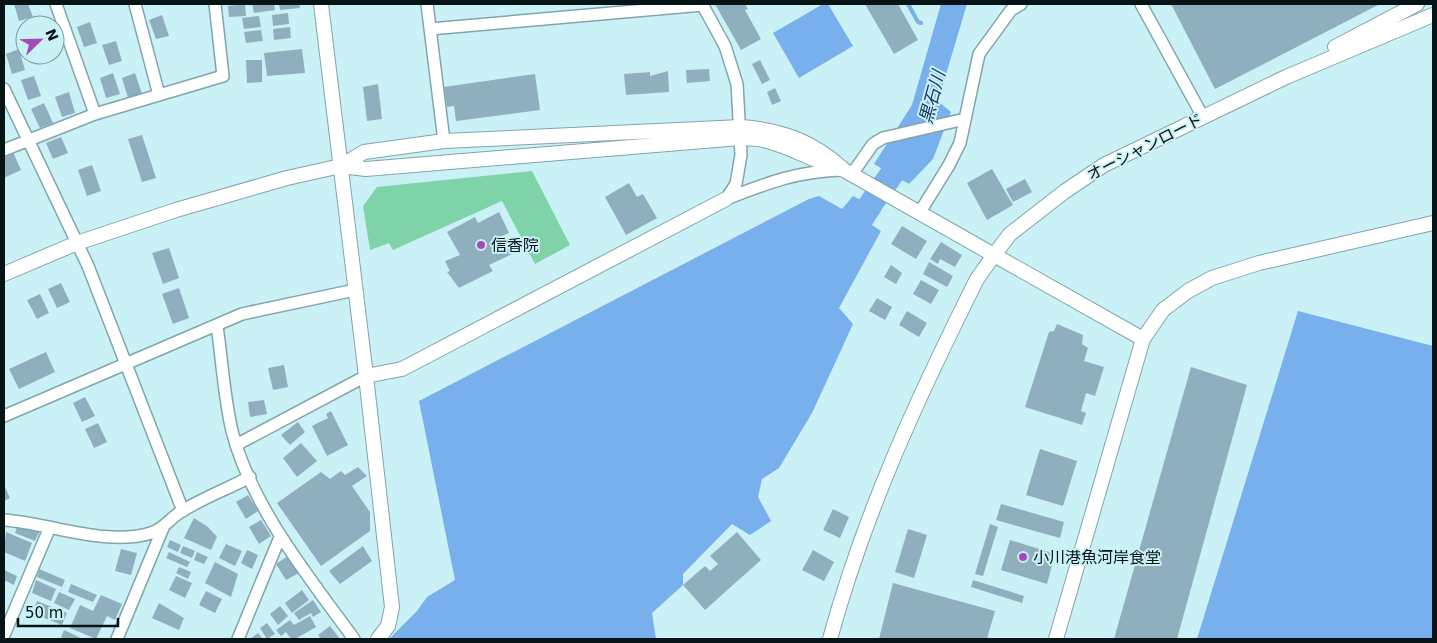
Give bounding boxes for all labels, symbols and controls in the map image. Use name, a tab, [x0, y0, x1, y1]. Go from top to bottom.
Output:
north arrow	[15, 15, 65, 65]
text: N	[42, 26, 62, 43]
water label: 黒石川	[915, 66, 950, 126]
street label: オーシャンロード	[1084, 110, 1206, 184]
place label: 信香院	[491, 236, 539, 255]
marker: 信香院	[475, 239, 487, 251]
place label: 小川港魚河岸食堂	[1033, 548, 1161, 567]
marker: 小川港魚河岸食堂	[1017, 551, 1029, 563]
scale bar	[18, 596, 118, 628]
text: 50 m	[25, 604, 63, 622]

